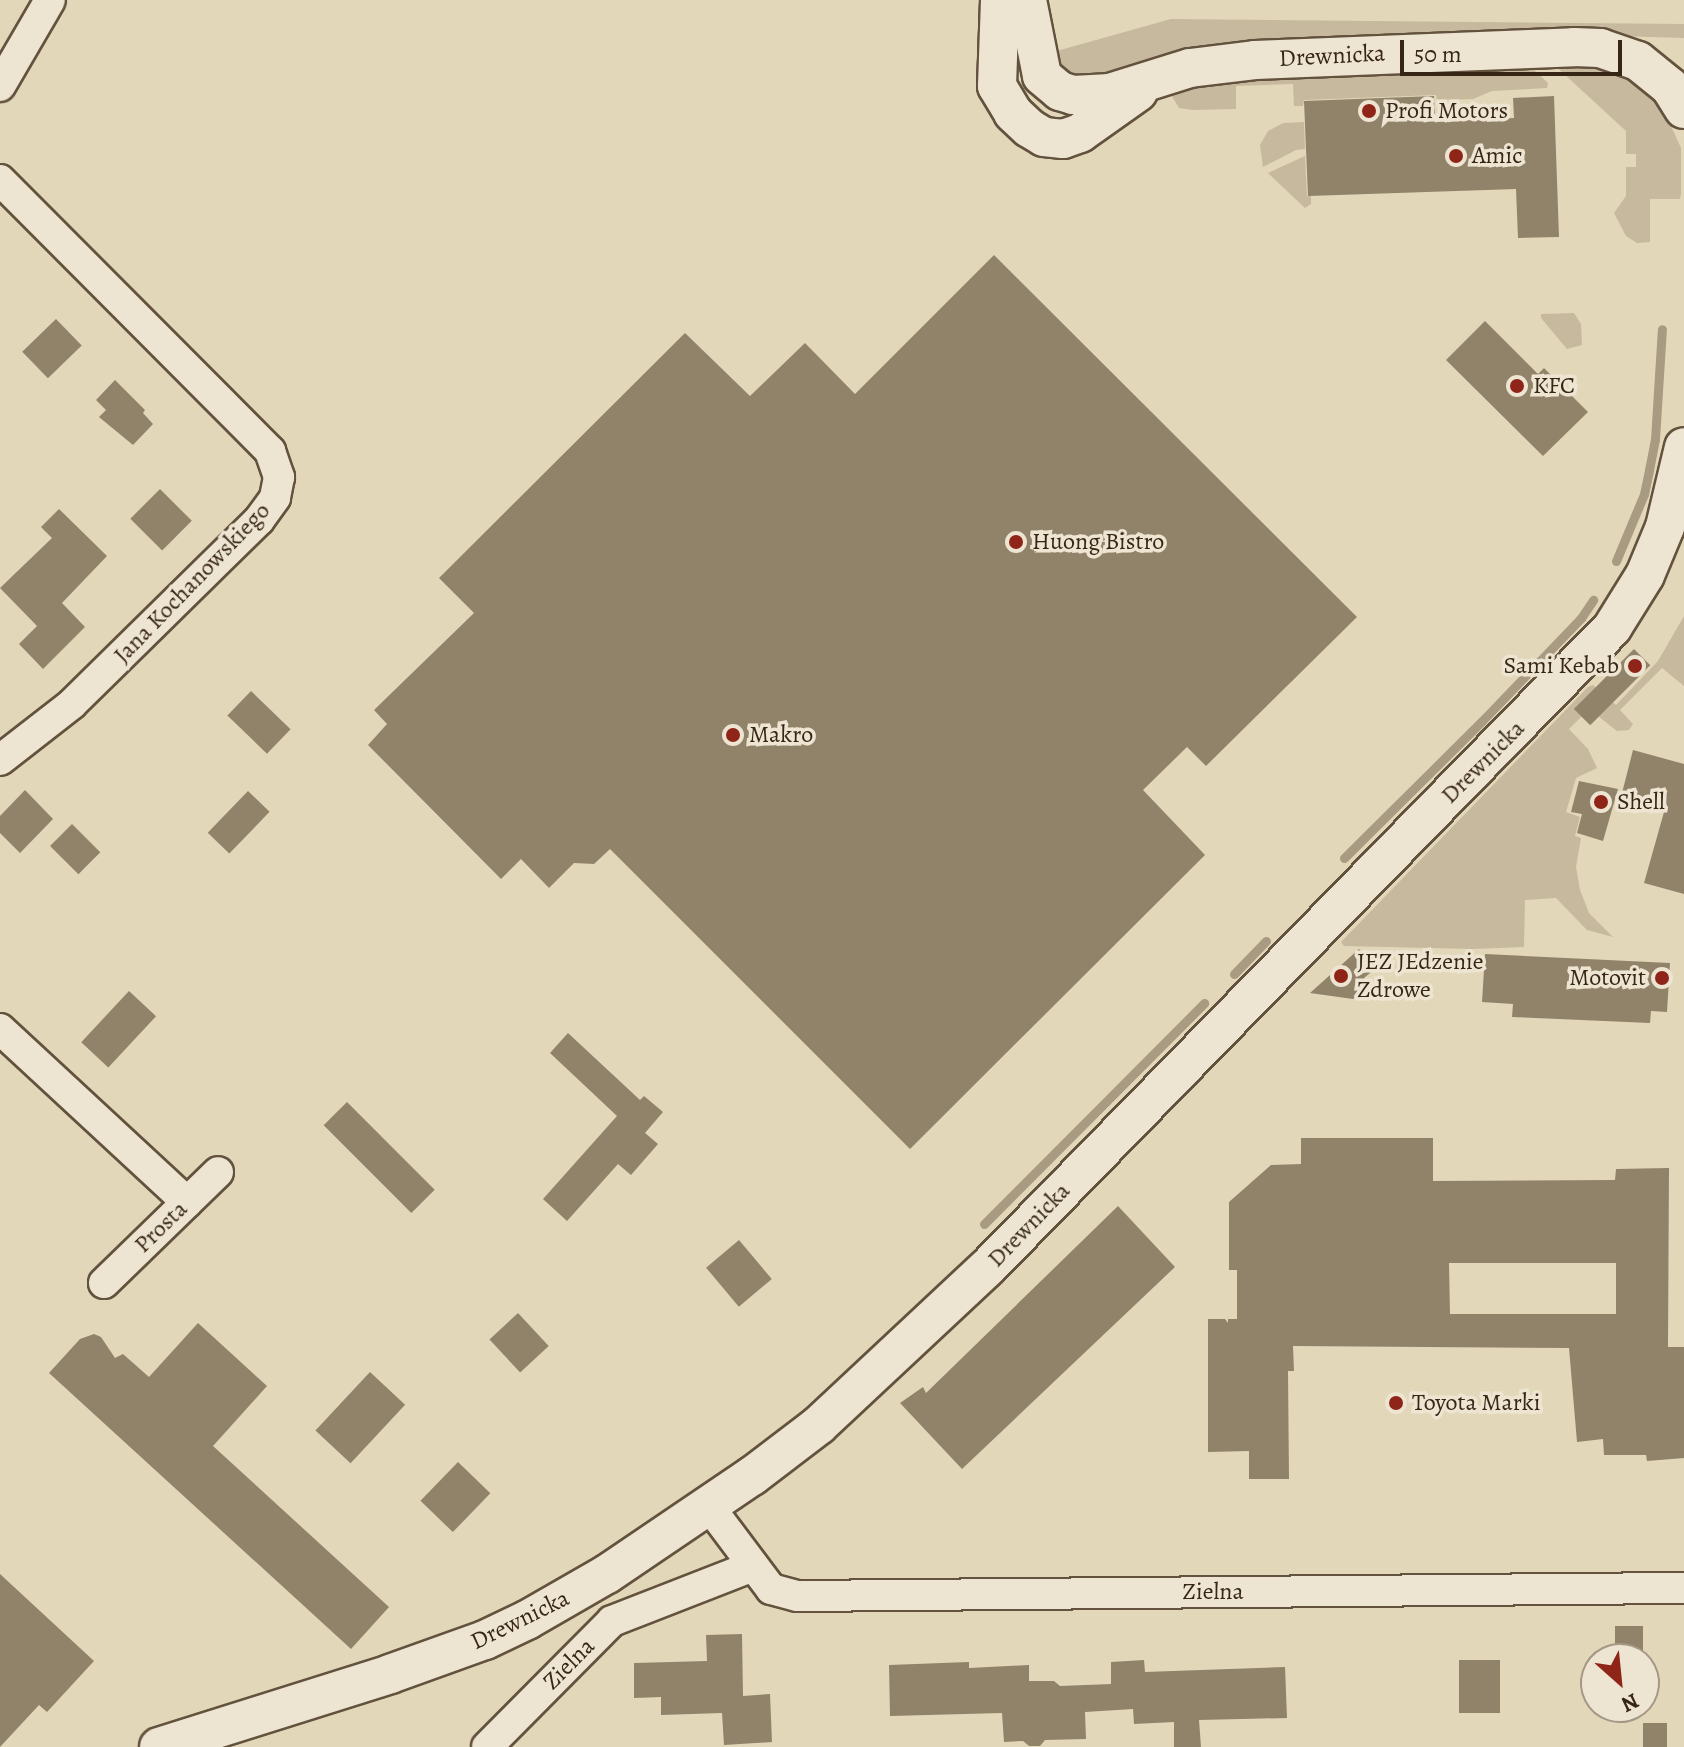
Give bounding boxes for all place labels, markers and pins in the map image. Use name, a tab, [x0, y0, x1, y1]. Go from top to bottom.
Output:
place label: Profi Motors	[1385, 97, 1508, 125]
marker: Profi Motors	[1360, 102, 1378, 120]
place label: Amic	[1472, 142, 1522, 170]
marker: Amic	[1447, 147, 1465, 165]
place label: KFC	[1533, 372, 1575, 400]
marker: KFC	[1508, 377, 1526, 395]
place label: Huong Bistro	[1032, 528, 1164, 556]
marker: Huong Bistro	[1007, 533, 1025, 551]
place label: Sami Kebab	[1503, 652, 1619, 680]
marker: Sami Kebab	[1626, 657, 1644, 675]
place label: Makro	[749, 721, 813, 749]
marker: Makro	[724, 726, 742, 744]
place label: Shell	[1617, 788, 1665, 816]
marker: Shell	[1592, 793, 1610, 811]
place label: JEZ JEdzenie Zdrowe	[1357, 948, 1484, 1004]
place label: Motovit	[1569, 964, 1646, 992]
marker: JEZ JEdzenie Zdrowe	[1332, 967, 1350, 985]
marker: Motovit	[1653, 969, 1671, 987]
place label: Toyota Marki	[1412, 1389, 1541, 1417]
marker: Toyota Marki	[1387, 1394, 1405, 1412]

